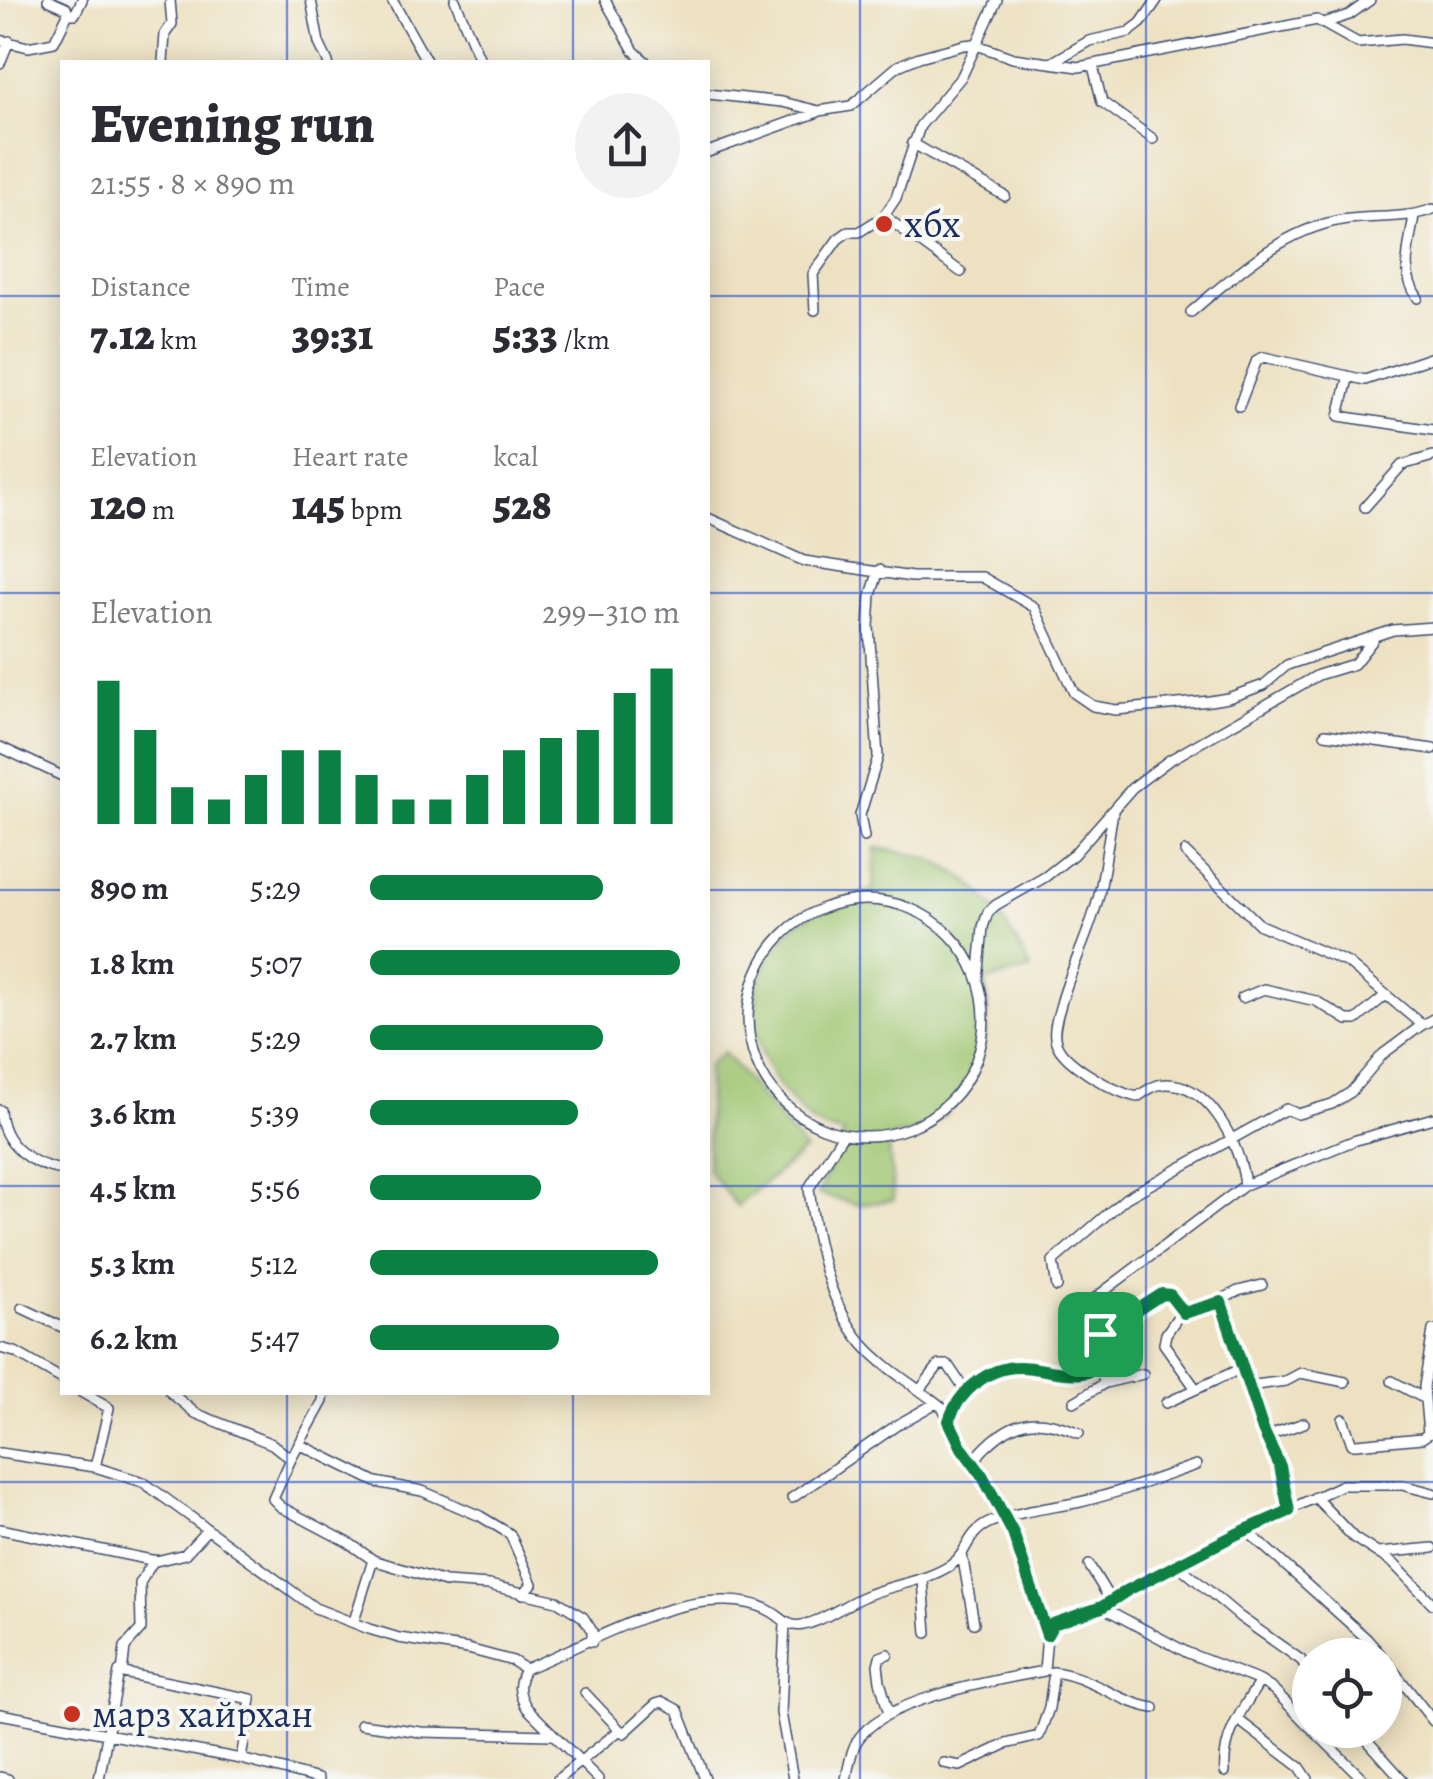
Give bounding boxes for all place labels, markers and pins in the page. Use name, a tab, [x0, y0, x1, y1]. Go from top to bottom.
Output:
place label: хбх	[904, 198, 961, 250]
marker: хбх	[873, 213, 895, 235]
pin	[1058, 1292, 1143, 1377]
place label: марз хайрхан	[92, 1688, 313, 1740]
marker: марз хайрхан	[61, 1703, 83, 1725]

